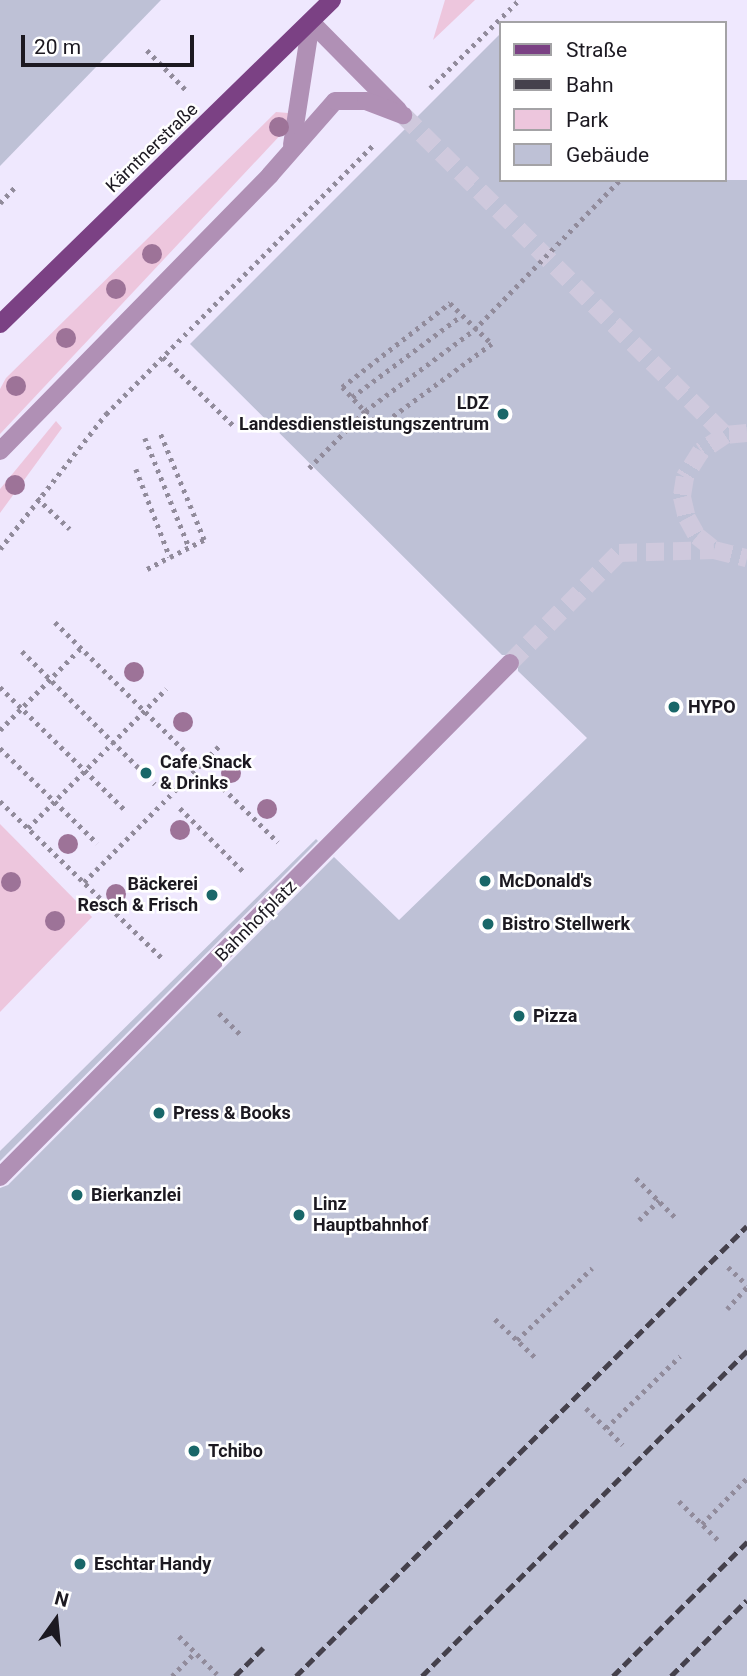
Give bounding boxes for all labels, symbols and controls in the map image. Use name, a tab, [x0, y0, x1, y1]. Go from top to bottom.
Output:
scale bar	[24, 21, 198, 65]
legend	[498, 21, 726, 182]
text: 20 m	[34, 35, 81, 59]
text: Straße	[566, 38, 627, 62]
text: Bahn	[566, 73, 614, 97]
street label: Kärntnerstraße	[101, 99, 203, 197]
text: Park	[566, 108, 608, 132]
text: Gebäude	[566, 143, 649, 167]
place label: LDZ Landesdienstleistungszentrum	[239, 393, 489, 436]
marker: LDZ Landesdienstleistungszentrum	[495, 406, 511, 422]
place label: HYPO	[688, 696, 736, 718]
marker: HYPO	[666, 699, 682, 715]
place label: Cafe Snack & Drinks	[160, 752, 252, 794]
marker: Cafe Snack & Drinks	[138, 765, 154, 781]
place label: McDonald's	[499, 870, 592, 892]
marker: McDonald's	[477, 873, 493, 889]
place label: Bäckerei Resch & Frisch	[78, 874, 198, 917]
street label: Bahnhofplatz	[211, 876, 301, 966]
marker: Bäckerei Resch & Frisch	[204, 887, 220, 903]
place label: Bistro Stellwerk	[502, 913, 630, 935]
marker: Bistro Stellwerk	[480, 916, 496, 932]
place label: Pizza	[533, 1005, 577, 1027]
marker: Pizza	[511, 1008, 527, 1024]
place label: Press & Books	[173, 1102, 291, 1124]
marker: Press & Books	[151, 1105, 167, 1121]
place label: Bierkanzlei	[91, 1184, 181, 1206]
marker: Bierkanzlei	[69, 1187, 85, 1203]
place label: Linz Hauptbahnhof	[313, 1194, 428, 1236]
marker: Linz Hauptbahnhof	[291, 1207, 307, 1223]
place label: Tchibo	[208, 1440, 263, 1462]
marker: Tchibo	[186, 1443, 202, 1459]
place label: Eschtar Handy	[94, 1553, 211, 1575]
marker: Eschtar Handy	[72, 1556, 88, 1572]
north arrow	[21, 1585, 91, 1655]
text: N	[52, 1586, 71, 1612]

